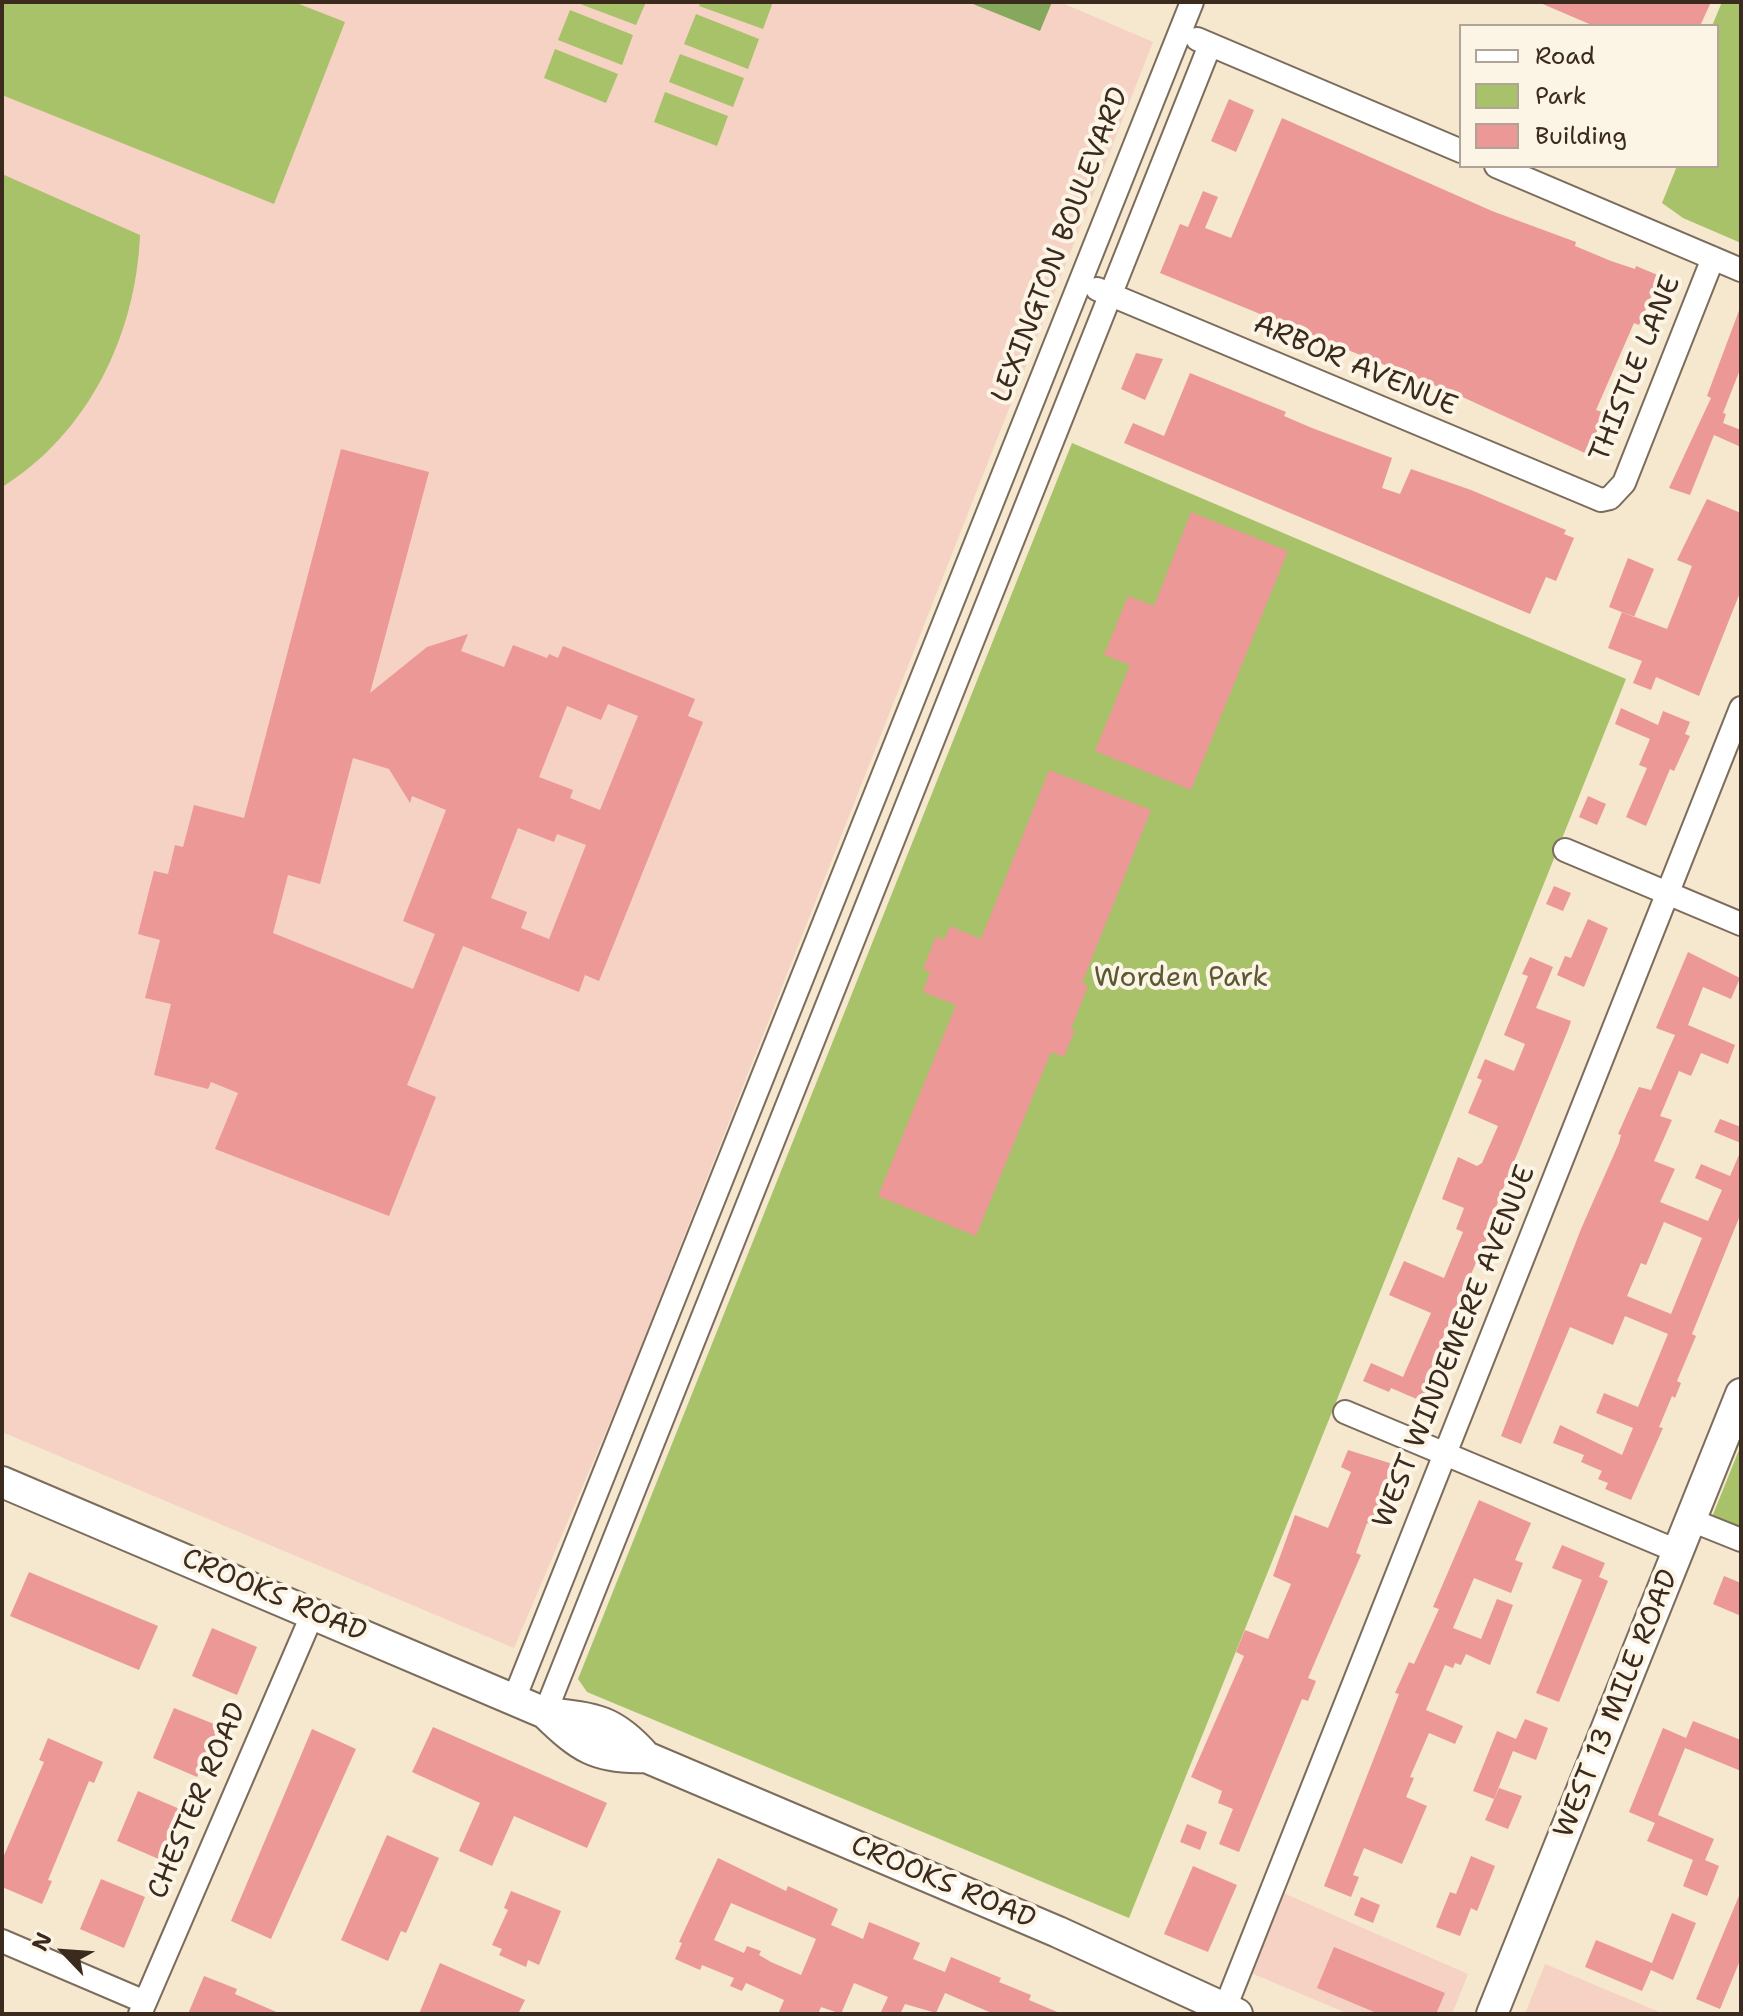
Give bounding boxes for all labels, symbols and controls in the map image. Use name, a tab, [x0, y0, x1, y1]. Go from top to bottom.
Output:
legend	[1459, 24, 1719, 168]
text: Road	[1535, 40, 1595, 72]
text: Park	[1535, 80, 1587, 112]
street label: LEXINGTON BOULEVARD	[985, 83, 1137, 407]
text: Building	[1535, 120, 1627, 152]
street label: THISTLE LANE	[1583, 271, 1689, 467]
street label: ARBOR AVENUE	[1248, 308, 1462, 424]
park label: Worden Park	[1094, 962, 1268, 996]
street label: WEST WINDEMERE AVENUE	[1367, 1161, 1543, 1533]
street label: CROOKS ROAD	[177, 1542, 371, 1650]
street label: WEST 13 MILE ROAD	[1548, 1565, 1686, 1843]
street label: CHESTER ROAD	[142, 1698, 254, 1904]
street label: CROOKS ROAD	[846, 1829, 1040, 1937]
north arrow	[24, 1912, 104, 1992]
text: N	[25, 1928, 59, 1956]

